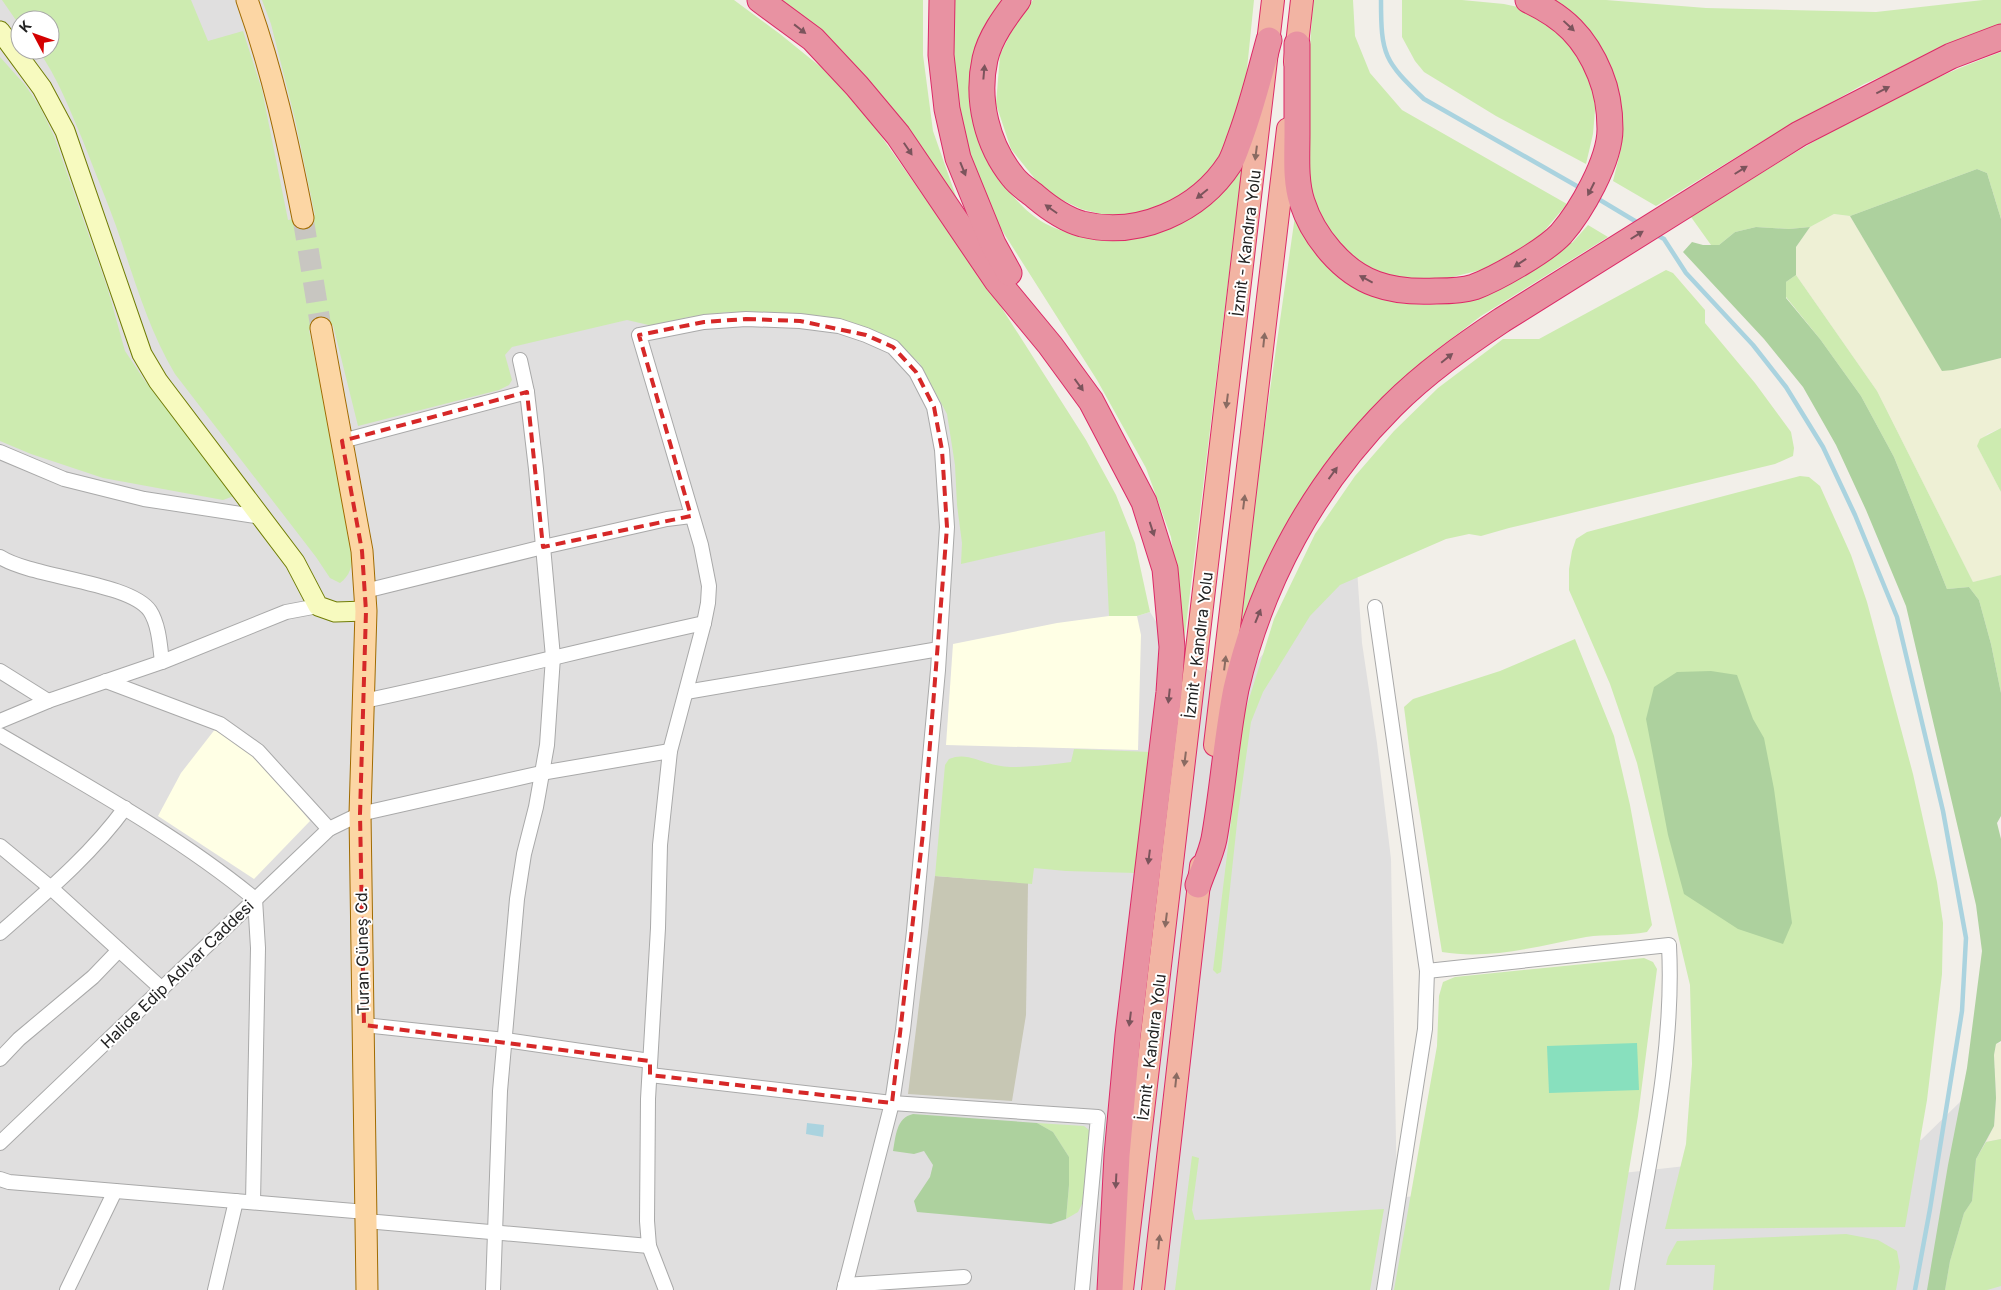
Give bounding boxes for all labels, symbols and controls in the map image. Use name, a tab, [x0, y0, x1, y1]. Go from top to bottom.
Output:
north arrow	[10, 10, 60, 60]
text: K	[15, 17, 35, 36]
one-way arrow	[1563, 20, 1575, 32]
one-way arrow	[793, 23, 806, 34]
one-way arrow	[980, 63, 988, 79]
one-way arrow	[1875, 86, 1890, 94]
one-way arrow	[903, 142, 913, 156]
one-way arrow	[1252, 145, 1260, 161]
one-way arrow	[959, 162, 967, 176]
one-way arrow	[1735, 165, 1748, 175]
street label: İzmit - Kandıra Yolu	[1227, 169, 1265, 317]
one-way arrow	[1587, 182, 1595, 196]
one-way arrow	[1196, 189, 1209, 200]
one-way arrow	[1045, 204, 1058, 214]
one-way arrow	[1630, 231, 1644, 240]
one-way arrow	[1513, 258, 1527, 267]
one-way arrow	[1359, 275, 1373, 283]
one-way arrow	[1260, 332, 1268, 348]
one-way arrow	[1440, 352, 1453, 363]
one-way arrow	[1073, 378, 1084, 391]
one-way arrow	[1223, 393, 1231, 409]
one-way arrow	[1328, 466, 1338, 480]
one-way arrow	[1241, 493, 1249, 509]
one-way arrow	[1149, 521, 1157, 536]
street label: İzmit - Kandıra Yolu	[1179, 571, 1217, 719]
one-way arrow	[1254, 609, 1262, 623]
one-way arrow	[1221, 655, 1229, 671]
one-way arrow	[1164, 688, 1172, 704]
one-way arrow	[1181, 751, 1189, 767]
one-way arrow	[1145, 850, 1153, 866]
street label: Turan Güneş Cd.	[351, 887, 373, 1015]
street label: Halide Edip Adıvar Caddesi	[96, 896, 258, 1052]
one-way arrow	[1162, 913, 1170, 929]
street label: İzmit - Kandıra Yolu	[1132, 973, 1170, 1121]
one-way arrow	[1126, 1011, 1134, 1027]
one-way arrow	[1172, 1072, 1180, 1088]
one-way arrow	[1112, 1173, 1120, 1189]
one-way arrow	[1155, 1233, 1163, 1249]

